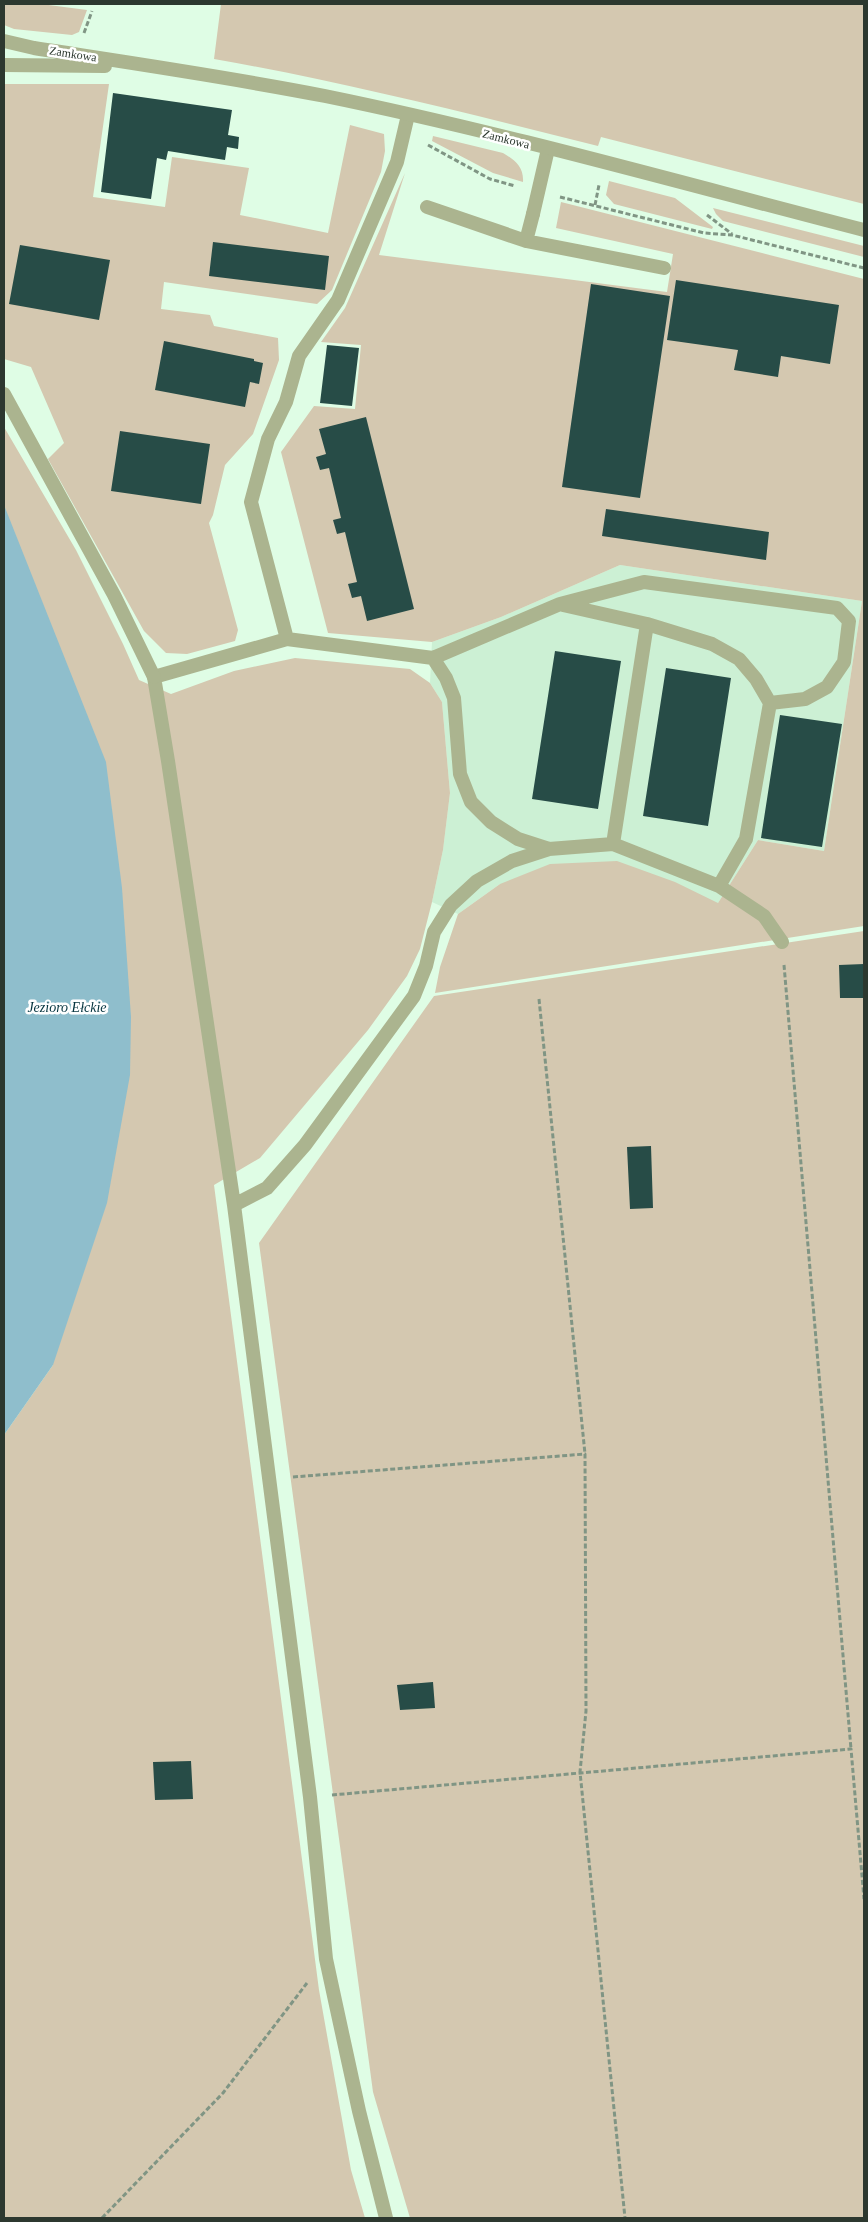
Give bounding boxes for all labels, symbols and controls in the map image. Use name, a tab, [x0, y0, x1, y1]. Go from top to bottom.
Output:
street label: Zamkowa	[48, 43, 98, 65]
street label: Zamkowa	[481, 126, 532, 152]
water label: Jezioro Ełckie	[27, 1000, 107, 1015]

